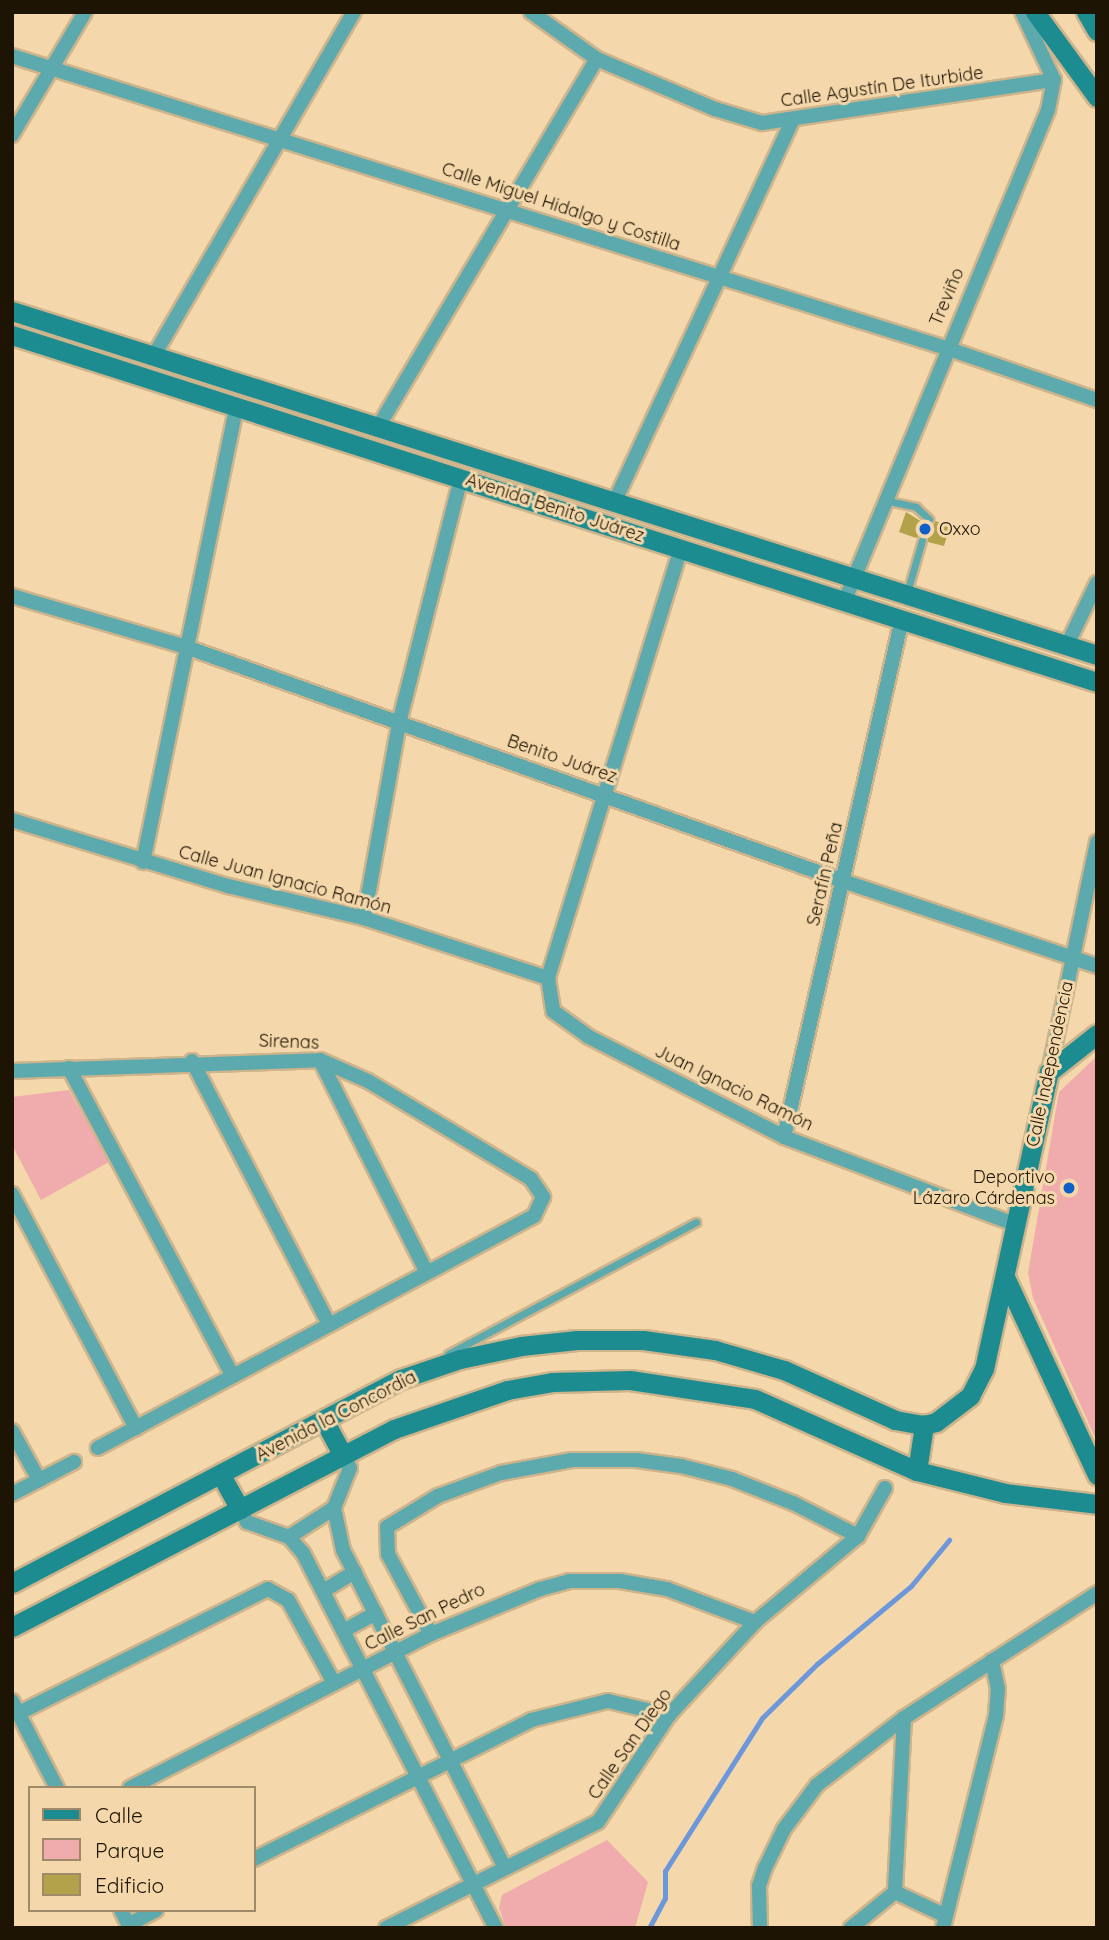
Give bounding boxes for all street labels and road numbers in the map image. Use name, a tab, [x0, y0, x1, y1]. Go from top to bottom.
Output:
street label: Calle Agustín De Iturbide	[779, 62, 985, 112]
street label: Calle Miguel Hidalgo y Costilla	[439, 158, 683, 256]
street label: Treviño	[925, 265, 969, 329]
street label: Avenida Benito Juárez	[463, 469, 647, 547]
street label: Benito Juárez	[504, 730, 620, 788]
street label: Serafín Peña	[803, 820, 847, 928]
street label: Calle Juan Ignacio Ramón	[176, 841, 394, 919]
street label: Calle Independencia	[1022, 979, 1078, 1149]
street label: Sirenas	[258, 1030, 320, 1054]
street label: Juan Ignacio Ramón	[651, 1040, 817, 1136]
street label: Avenida la Concordia	[252, 1366, 420, 1466]
street label: Calle San Pedro	[361, 1579, 489, 1655]
street label: Calle San Diego	[584, 1684, 676, 1804]

